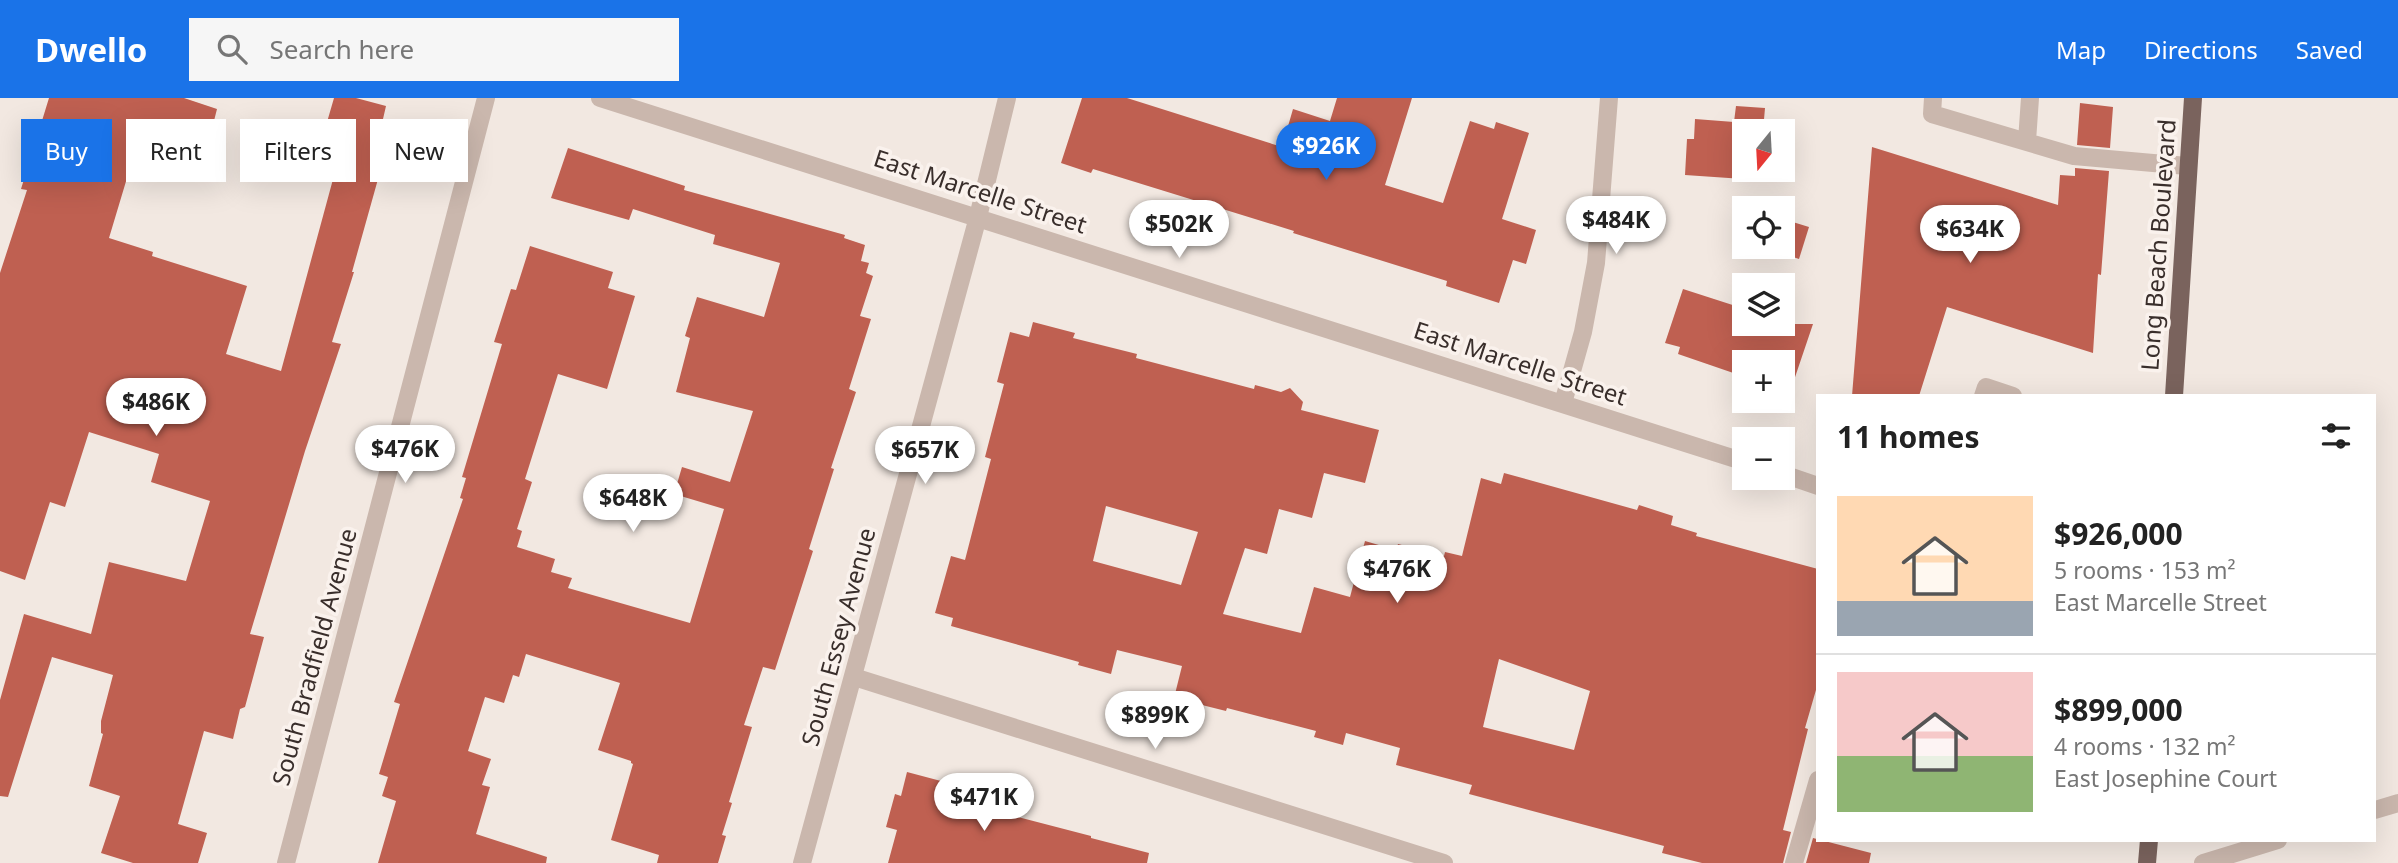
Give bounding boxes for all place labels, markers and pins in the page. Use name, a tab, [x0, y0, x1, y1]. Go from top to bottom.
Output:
pin: $926K	[1277, 122, 1375, 182]
pin: $484K	[1567, 197, 1665, 256]
pin: $502K	[1130, 200, 1228, 260]
pin: $634K	[1921, 206, 2019, 265]
pin: $486K	[107, 378, 205, 438]
pin: $476K	[356, 426, 454, 485]
pin: $657K	[876, 426, 974, 486]
pin: $648K	[584, 474, 682, 534]
pin: $476K	[1348, 546, 1446, 605]
pin: $899K	[1106, 692, 1204, 751]
pin: $471K	[935, 774, 1033, 833]

